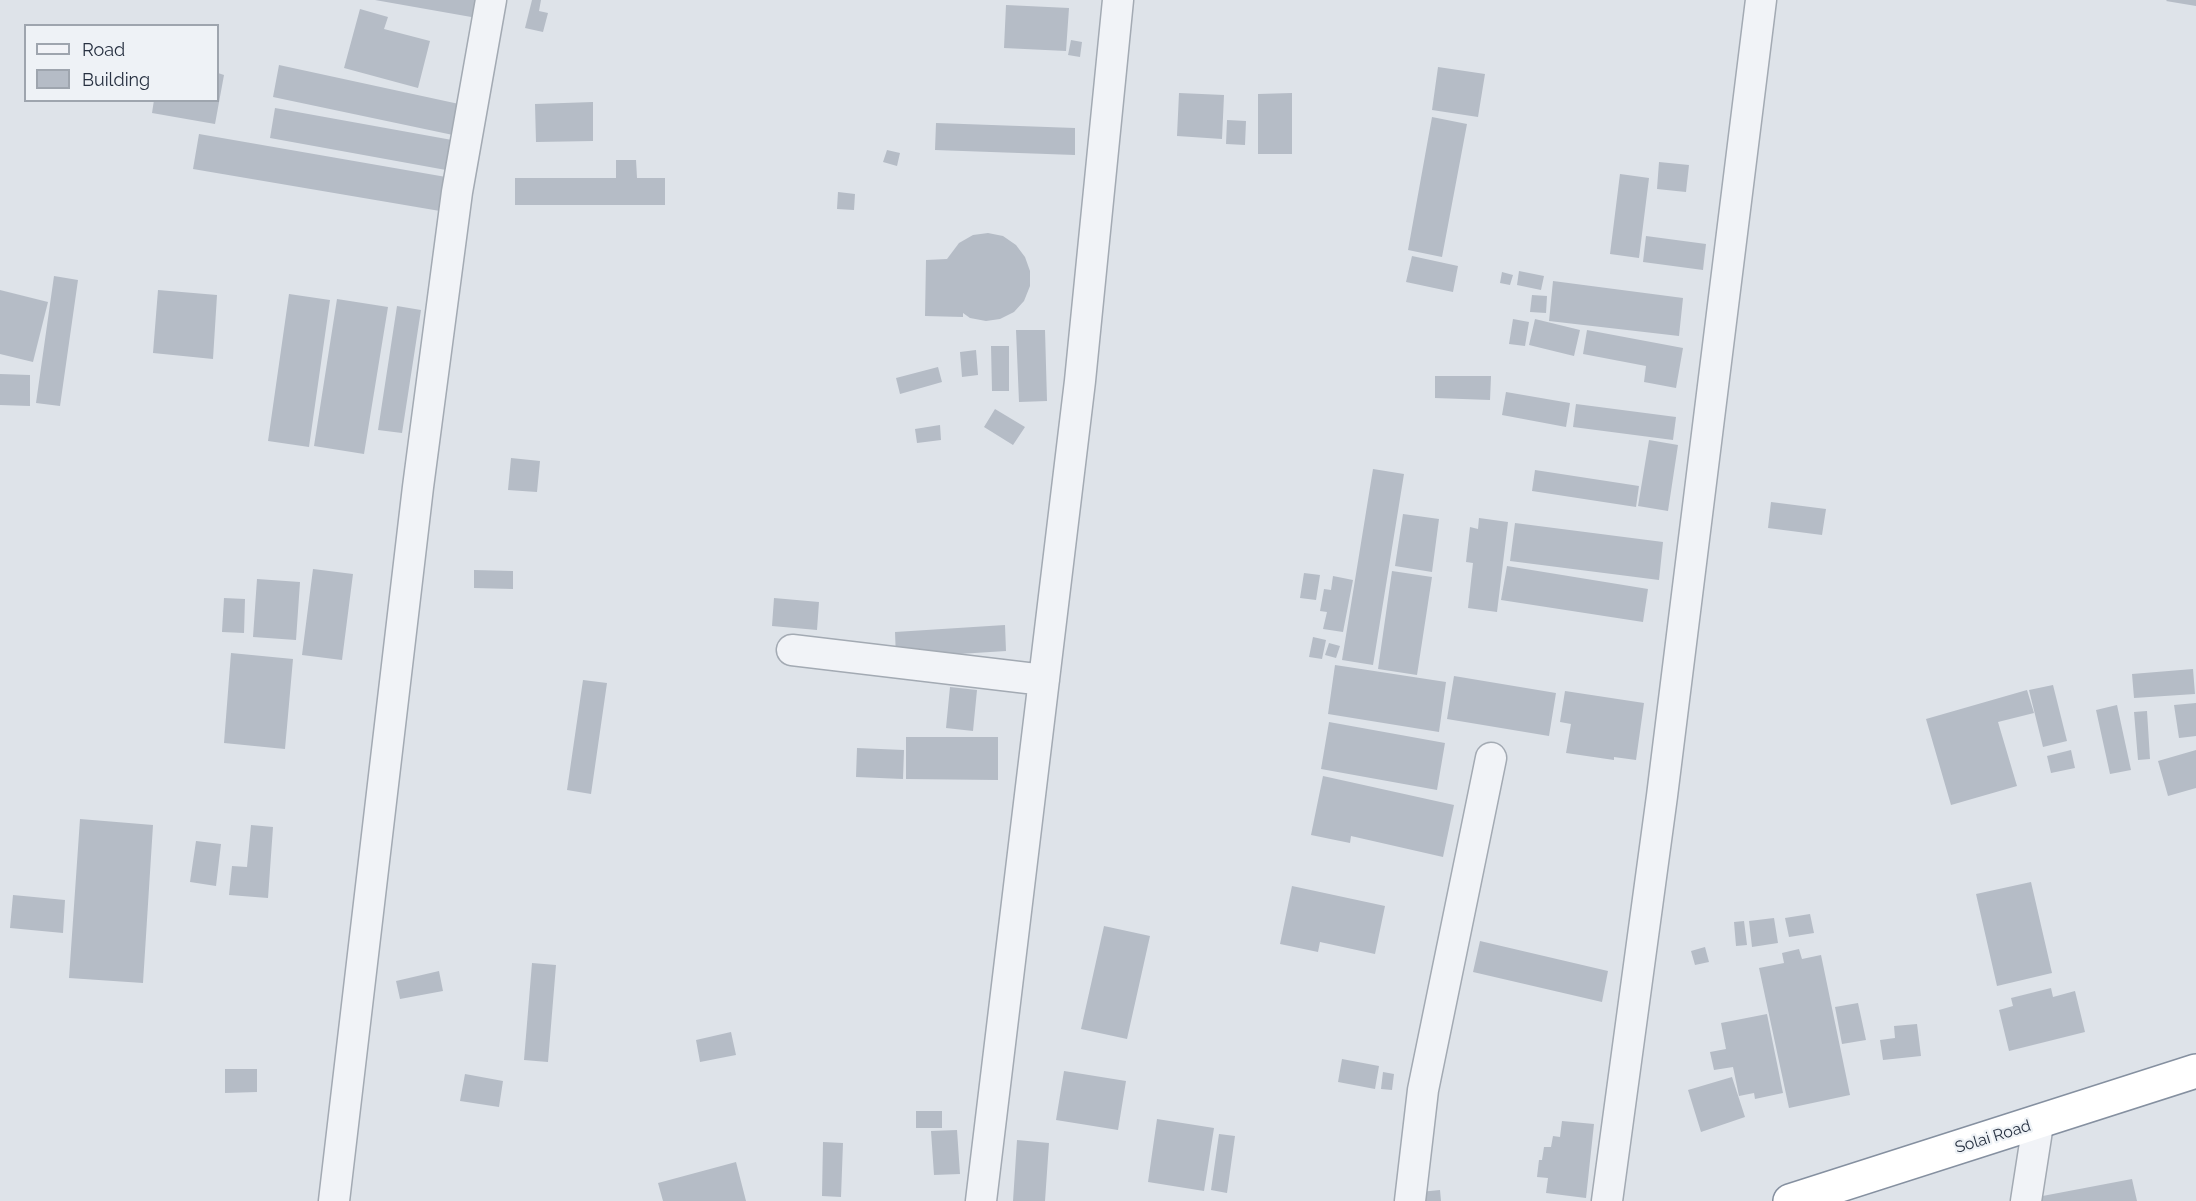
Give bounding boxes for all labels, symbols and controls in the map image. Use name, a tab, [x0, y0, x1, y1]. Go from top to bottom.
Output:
legend	[24, 24, 219, 102]
text: Road	[82, 39, 125, 60]
text: Building	[82, 69, 150, 90]
street label: Solai Road	[1953, 1116, 2033, 1158]

